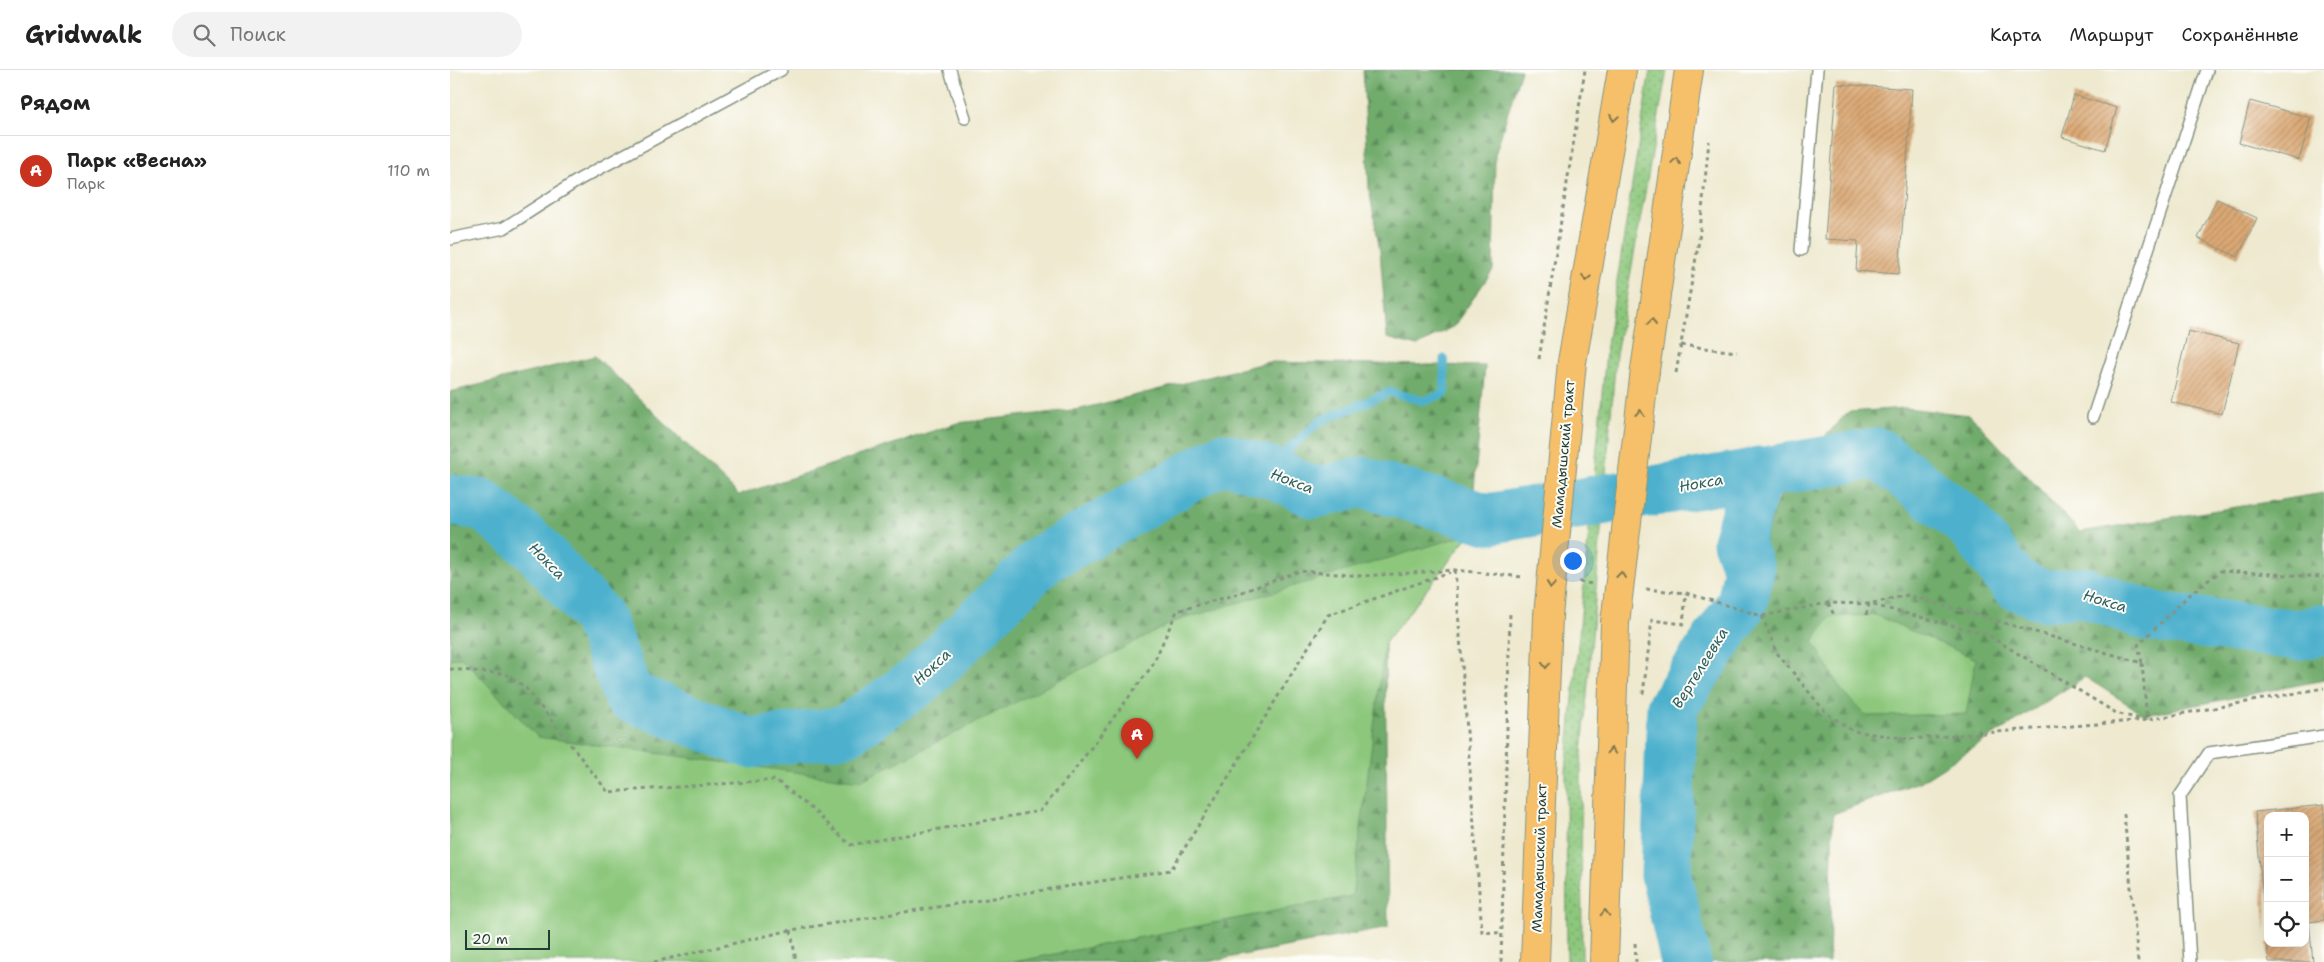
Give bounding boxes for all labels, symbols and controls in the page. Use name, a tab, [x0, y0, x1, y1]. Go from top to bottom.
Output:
search box	[172, 12, 522, 57]
text: Gridwalk	[25, 19, 142, 51]
icon: search	[190, 21, 218, 49]
text: Поиск	[230, 22, 286, 47]
text: Карта	[1990, 23, 2041, 47]
text: Маршрут	[2069, 23, 2153, 47]
text: Сохранённые	[2181, 23, 2299, 47]
text: Рядом	[20, 89, 90, 117]
one-way arrow	[1609, 114, 1619, 122]
text: Парк «Весна»	[67, 148, 207, 173]
one-way arrow	[1670, 157, 1681, 165]
text: A	[30, 160, 42, 181]
text: 110 m	[387, 160, 430, 181]
text: Парк	[67, 173, 105, 194]
one-way arrow	[1582, 274, 1592, 283]
one-way arrow	[1646, 317, 1657, 325]
street label: Мамадышский тракт	[1548, 378, 1579, 529]
one-way arrow	[1634, 409, 1645, 417]
water label: Нокса	[1268, 464, 1316, 498]
water label: Нокса	[1677, 469, 1725, 497]
water label: Нокса	[524, 538, 570, 584]
your location	[1560, 548, 1586, 574]
one-way arrow	[1615, 570, 1626, 578]
one-way arrow	[1545, 581, 1556, 589]
water label: Нокса	[2081, 585, 2129, 617]
water label: Вертелеевка	[1667, 624, 1733, 712]
water label: Нокса	[909, 644, 955, 690]
one-way arrow	[1541, 662, 1551, 669]
pin: A	[1121, 718, 1153, 759]
one-way arrow	[1605, 747, 1616, 755]
street label: Мамадышский тракт	[1527, 782, 1551, 933]
map controls	[2264, 812, 2309, 947]
button: +	[2264, 812, 2309, 857]
button: −	[2264, 857, 2309, 902]
button: locate	[2264, 902, 2309, 947]
one-way arrow	[1599, 909, 1610, 917]
scale bar	[465, 927, 550, 950]
text: 20 m	[472, 930, 508, 948]

